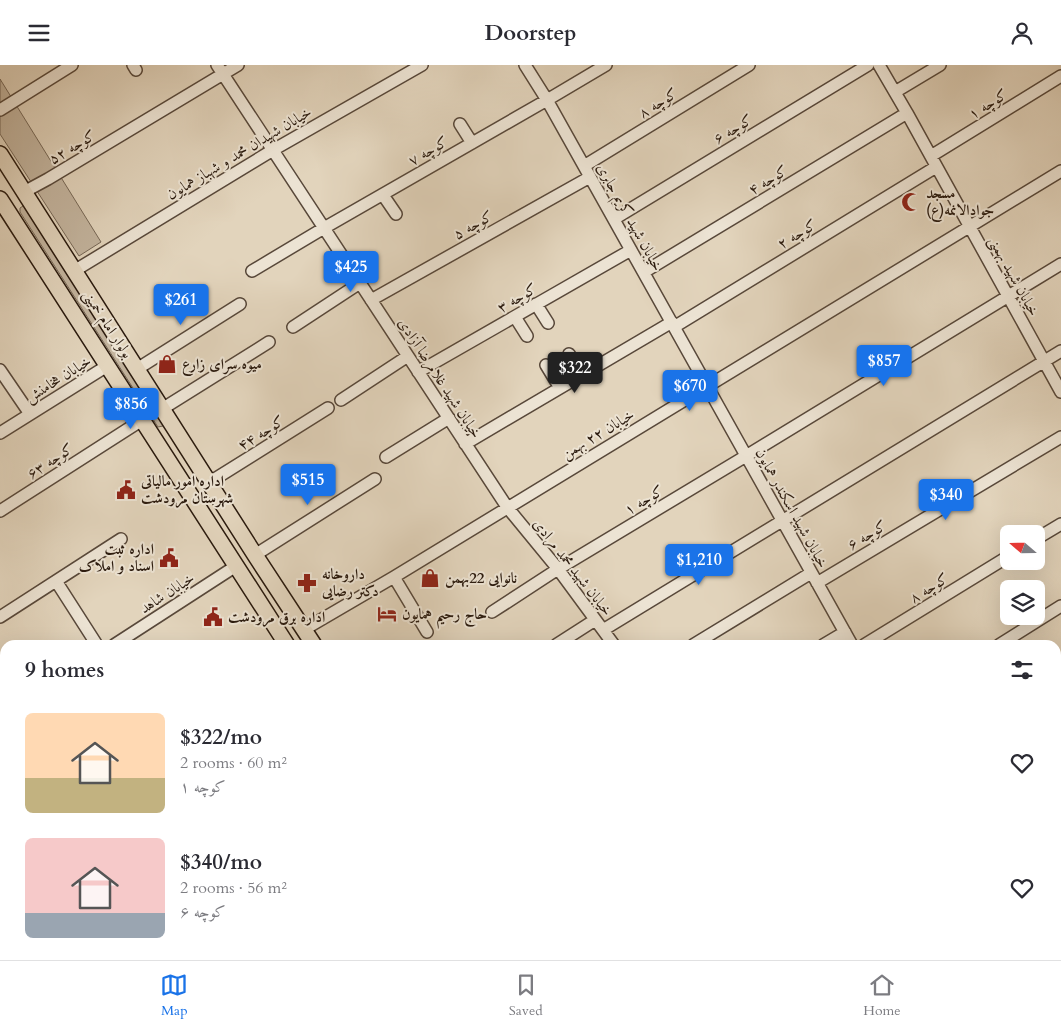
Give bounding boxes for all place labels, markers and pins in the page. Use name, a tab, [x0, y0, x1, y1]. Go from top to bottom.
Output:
place label: مسجد جوادالانمه(ع)	[926, 183, 995, 222]
mosque icon: مسجد جوادالانمه(ع)	[900, 191, 922, 213]
pin: $425	[321, 251, 381, 293]
pin: $261	[151, 283, 211, 326]
pin: $857	[854, 345, 914, 387]
pin: $322	[545, 351, 605, 394]
shop icon: میوه سرای زارع	[156, 353, 178, 375]
place label: میوه سرای زارع	[182, 354, 262, 376]
pin: $670	[660, 369, 720, 412]
pin: $856	[101, 387, 161, 430]
pin: $515	[278, 463, 338, 506]
place label: اداره امور مالیاتی شهرستان مرودشت	[140, 471, 233, 508]
public building icon: اداره امور مالیاتی شهرستان مرودشت	[115, 479, 137, 501]
pin: $340	[916, 479, 976, 521]
place label: اداره ثبت اسناد و املاک	[79, 539, 154, 576]
pin: $1,210	[658, 543, 740, 586]
public building icon: اداره ثبت اسناد و املاک	[158, 547, 180, 569]
place label: داروخانه دکتر رضایی	[321, 564, 379, 601]
shop icon: نانوایی 22بهمن	[419, 567, 441, 589]
place label: نانوایی 22بهمن	[445, 568, 517, 589]
pharmacy icon: داروخانه دکتر رضایی	[296, 572, 318, 594]
hotel icon: حاج رحیم همایون	[376, 603, 398, 625]
place label: حاج رحیم همایون	[402, 604, 487, 629]
public building icon: اداره برق مرودشت	[202, 606, 224, 628]
place label: اداره برق مرودشت	[228, 607, 325, 627]

